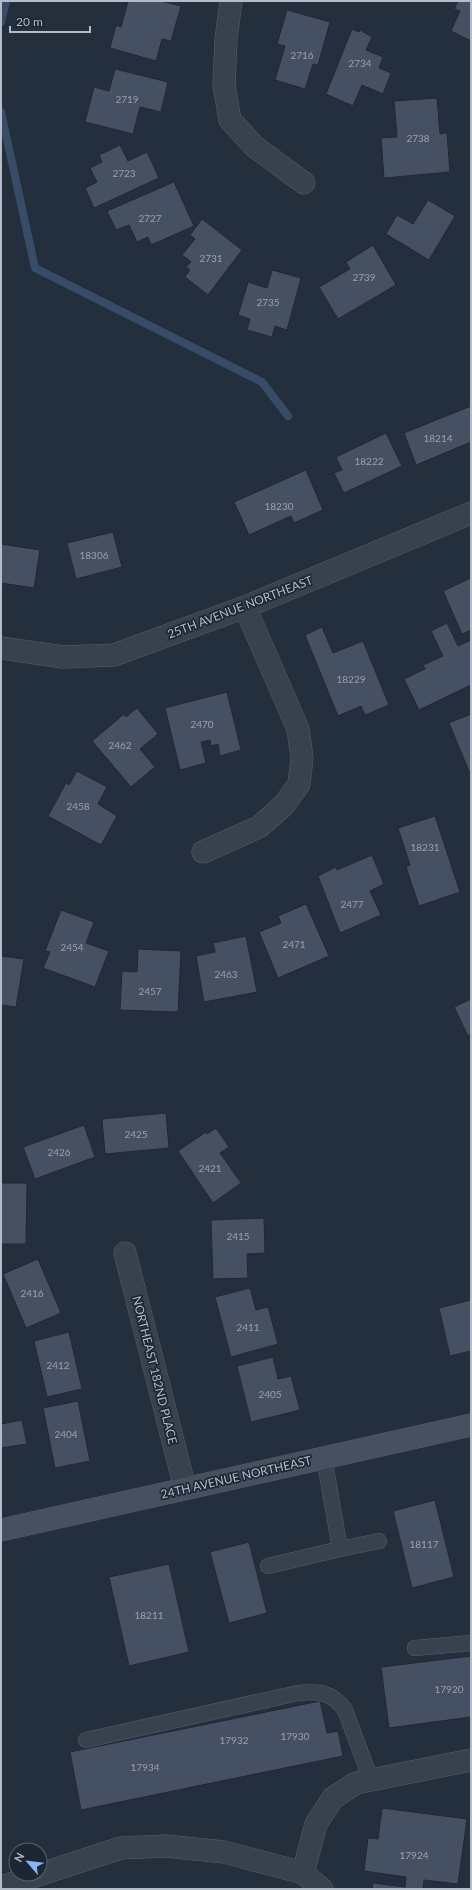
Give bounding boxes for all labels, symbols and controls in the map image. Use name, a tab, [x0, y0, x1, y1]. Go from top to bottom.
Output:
scale bar	[10, 8, 90, 34]
text: 20 m	[16, 14, 43, 29]
house number: 2716	[290, 49, 314, 61]
house number: 2734	[348, 57, 372, 69]
house number: 2719	[115, 93, 139, 105]
house number: 2738	[406, 132, 430, 144]
house number: 2723	[112, 167, 136, 179]
house number: 2727	[138, 212, 162, 224]
house number: 2731	[199, 252, 223, 264]
house number: 2739	[352, 271, 376, 283]
house number: 2735	[256, 296, 280, 308]
house number: 18214	[423, 432, 453, 444]
house number: 18222	[354, 455, 384, 467]
house number: 18230	[264, 500, 294, 512]
house number: 18306	[79, 549, 109, 561]
street label: 25TH AVENUE NORTHEAST	[165, 572, 315, 642]
house number: 18229	[336, 673, 366, 685]
house number: 2470	[190, 718, 214, 730]
house number: 2462	[108, 739, 132, 751]
house number: 2458	[66, 800, 90, 812]
house number: 18231	[410, 841, 440, 853]
house number: 2477	[340, 898, 364, 910]
house number: 2471	[282, 938, 306, 950]
house number: 2454	[60, 941, 84, 953]
house number: 2463	[214, 968, 238, 980]
house number: 2457	[138, 985, 162, 997]
house number: 2425	[124, 1128, 148, 1140]
house number: 2426	[47, 1146, 71, 1158]
house number: 2421	[198, 1162, 222, 1174]
house number: 2415	[226, 1230, 250, 1242]
house number: 2416	[20, 1287, 44, 1299]
street label: NORTHEAST 182ND PLACE	[129, 1294, 181, 1446]
house number: 2411	[236, 1321, 260, 1333]
house number: 2412	[46, 1359, 70, 1371]
house number: 2405	[258, 1388, 282, 1400]
house number: 2404	[54, 1428, 78, 1440]
street label: 24TH AVENUE NORTHEAST	[159, 1452, 313, 1502]
house number: 18117	[409, 1538, 439, 1550]
house number: 18211	[134, 1609, 164, 1621]
house number: 17920	[434, 1683, 464, 1695]
house number: 17930	[280, 1730, 310, 1742]
house number: 17932	[219, 1734, 249, 1746]
house number: 17934	[130, 1761, 160, 1773]
north arrow	[8, 1842, 48, 1882]
house number: 17924	[399, 1849, 429, 1861]
text: N	[11, 1850, 26, 1864]

